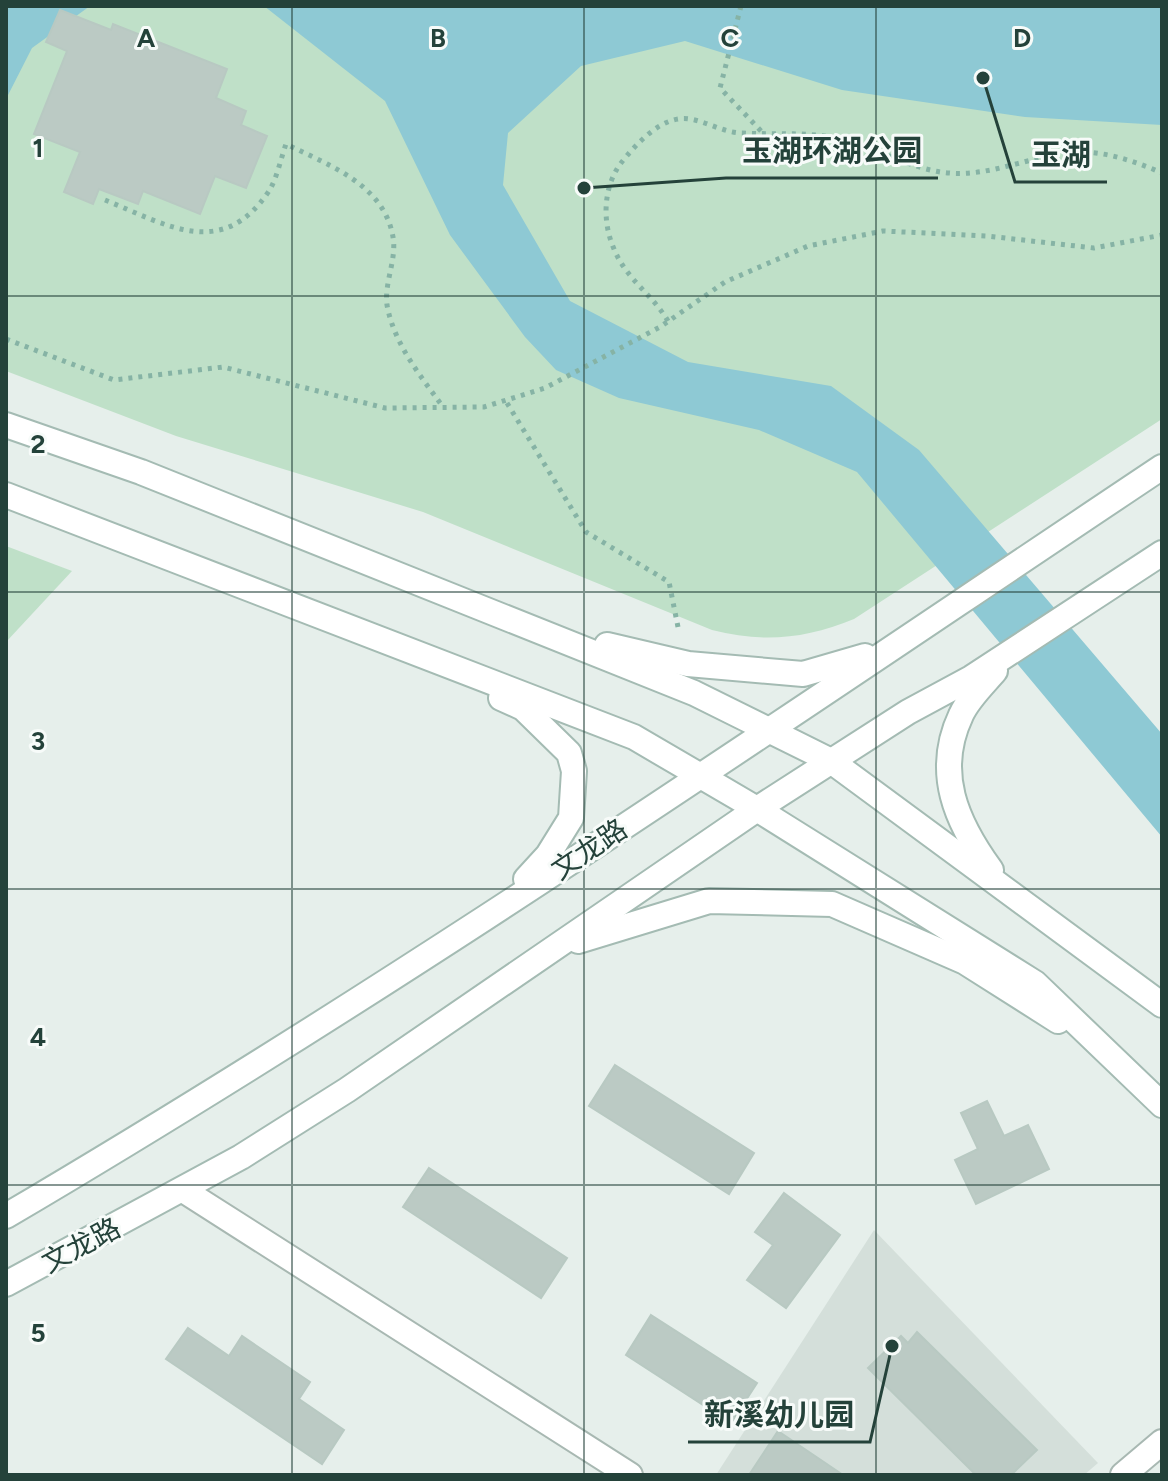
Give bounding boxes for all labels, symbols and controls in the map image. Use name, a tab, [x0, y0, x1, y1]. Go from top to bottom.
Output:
text: A	[137, 22, 156, 54]
text: B	[430, 22, 446, 54]
text: C	[721, 22, 740, 54]
text: D	[1013, 22, 1031, 54]
callout: 玉湖环湖公园	[726, 124, 938, 178]
callout: 玉湖	[1015, 128, 1107, 182]
text: 1	[33, 132, 43, 164]
text: 玉湖环湖公园	[742, 132, 922, 169]
text: 玉湖	[1031, 136, 1091, 173]
text: 2	[30, 428, 46, 460]
text: 3	[31, 725, 45, 757]
street label: 文龙路	[545, 811, 633, 887]
text: 4	[30, 1021, 46, 1053]
street label: 文龙路	[36, 1210, 126, 1280]
text: 5	[30, 1317, 46, 1349]
callout: 新溪幼儿园	[688, 1388, 870, 1442]
text: 新溪幼儿园	[704, 1396, 854, 1433]

